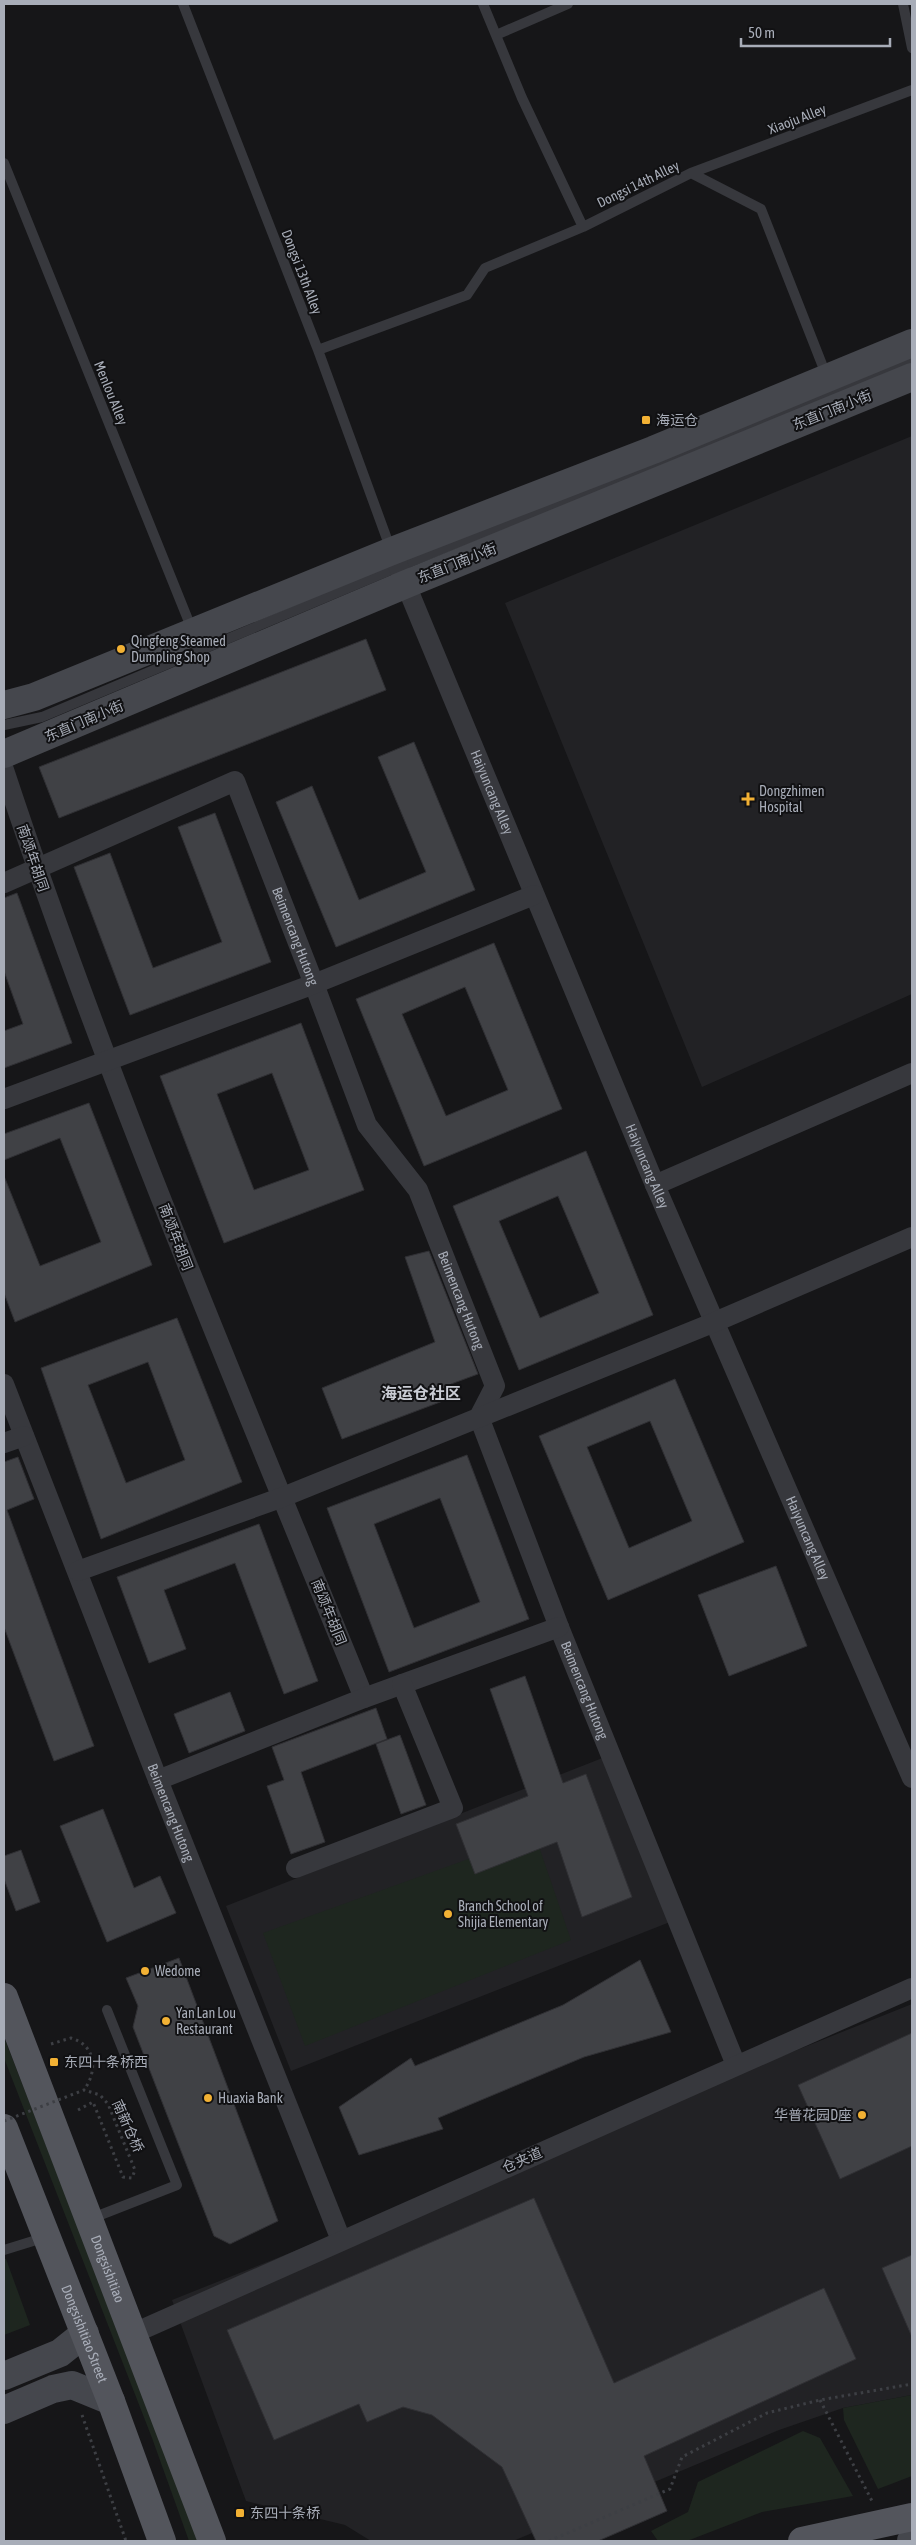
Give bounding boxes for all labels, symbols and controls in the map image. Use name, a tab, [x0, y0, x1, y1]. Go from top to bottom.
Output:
scale bar	[741, 15, 890, 47]
text: 50 m	[748, 24, 775, 41]
street label: Xiaoju Alley	[766, 101, 828, 137]
street label: Dongsi 14th Alley	[594, 157, 682, 211]
street label: Dongsi 13th Alley	[279, 227, 326, 317]
street label: Menlou Alley	[91, 359, 131, 427]
street label: 东直门南小街	[790, 387, 874, 433]
place label: 海运仓	[656, 412, 698, 428]
marker: 海运仓	[640, 414, 652, 426]
street label: 东直门南小街	[415, 540, 499, 586]
place label: Qingfeng Steamed Dumpling Shop	[131, 633, 226, 665]
marker: Qingfeng Steamed Dumpling Shop	[115, 643, 127, 655]
street label: 东直门南小街	[42, 697, 126, 745]
street label: Haiyuncang Alley	[467, 748, 517, 837]
place label: Dongzhimen Hospital	[759, 783, 825, 815]
marker: Dongzhimen Hospital	[741, 792, 755, 806]
street label: 南颂年胡同	[14, 822, 52, 894]
street label: Beimencang Hutong	[269, 885, 322, 988]
street label: Haiyuncang Alley	[623, 1122, 672, 1211]
street label: 南颂年胡同	[156, 1201, 196, 1273]
street label: Beimencang Hutong	[435, 1249, 488, 1352]
district label: 海运仓社区	[381, 1384, 461, 1402]
street label: Haiyuncang Alley	[783, 1493, 833, 1583]
street label: 南颂年胡同	[308, 1577, 350, 1647]
street label: Beimencang Hutong	[558, 1639, 611, 1742]
street label: Beimencang Hutong	[144, 1761, 198, 1864]
place label: Branch School of Shijia Elementary	[458, 1898, 549, 1930]
marker: Branch School of Shijia Elementary	[442, 1908, 454, 1920]
place label: Wedome	[155, 1963, 201, 1979]
marker: Wedome	[139, 1965, 151, 1977]
place label: Yan Lan Lou Restaurant	[176, 2005, 236, 2037]
marker: Yan Lan Lou Restaurant	[160, 2015, 172, 2027]
place label: 东四十条桥西	[64, 2054, 148, 2070]
marker: 东四十条桥西	[48, 2056, 60, 2068]
place label: Huaxia Bank	[218, 2090, 283, 2106]
marker: Huaxia Bank	[202, 2092, 214, 2104]
street label: 南新仓桥	[109, 2097, 147, 2155]
place label: 华普花园D座	[774, 2107, 852, 2123]
marker: 华普花园D座	[856, 2109, 868, 2121]
street label: 仓夹道	[500, 2144, 544, 2176]
street label: Dongsishitiao	[88, 2233, 128, 2305]
street label: Dongsishitiao Street	[58, 2283, 111, 2385]
place label: 东四十条桥	[250, 2505, 320, 2521]
marker: 东四十条桥	[234, 2507, 246, 2519]

